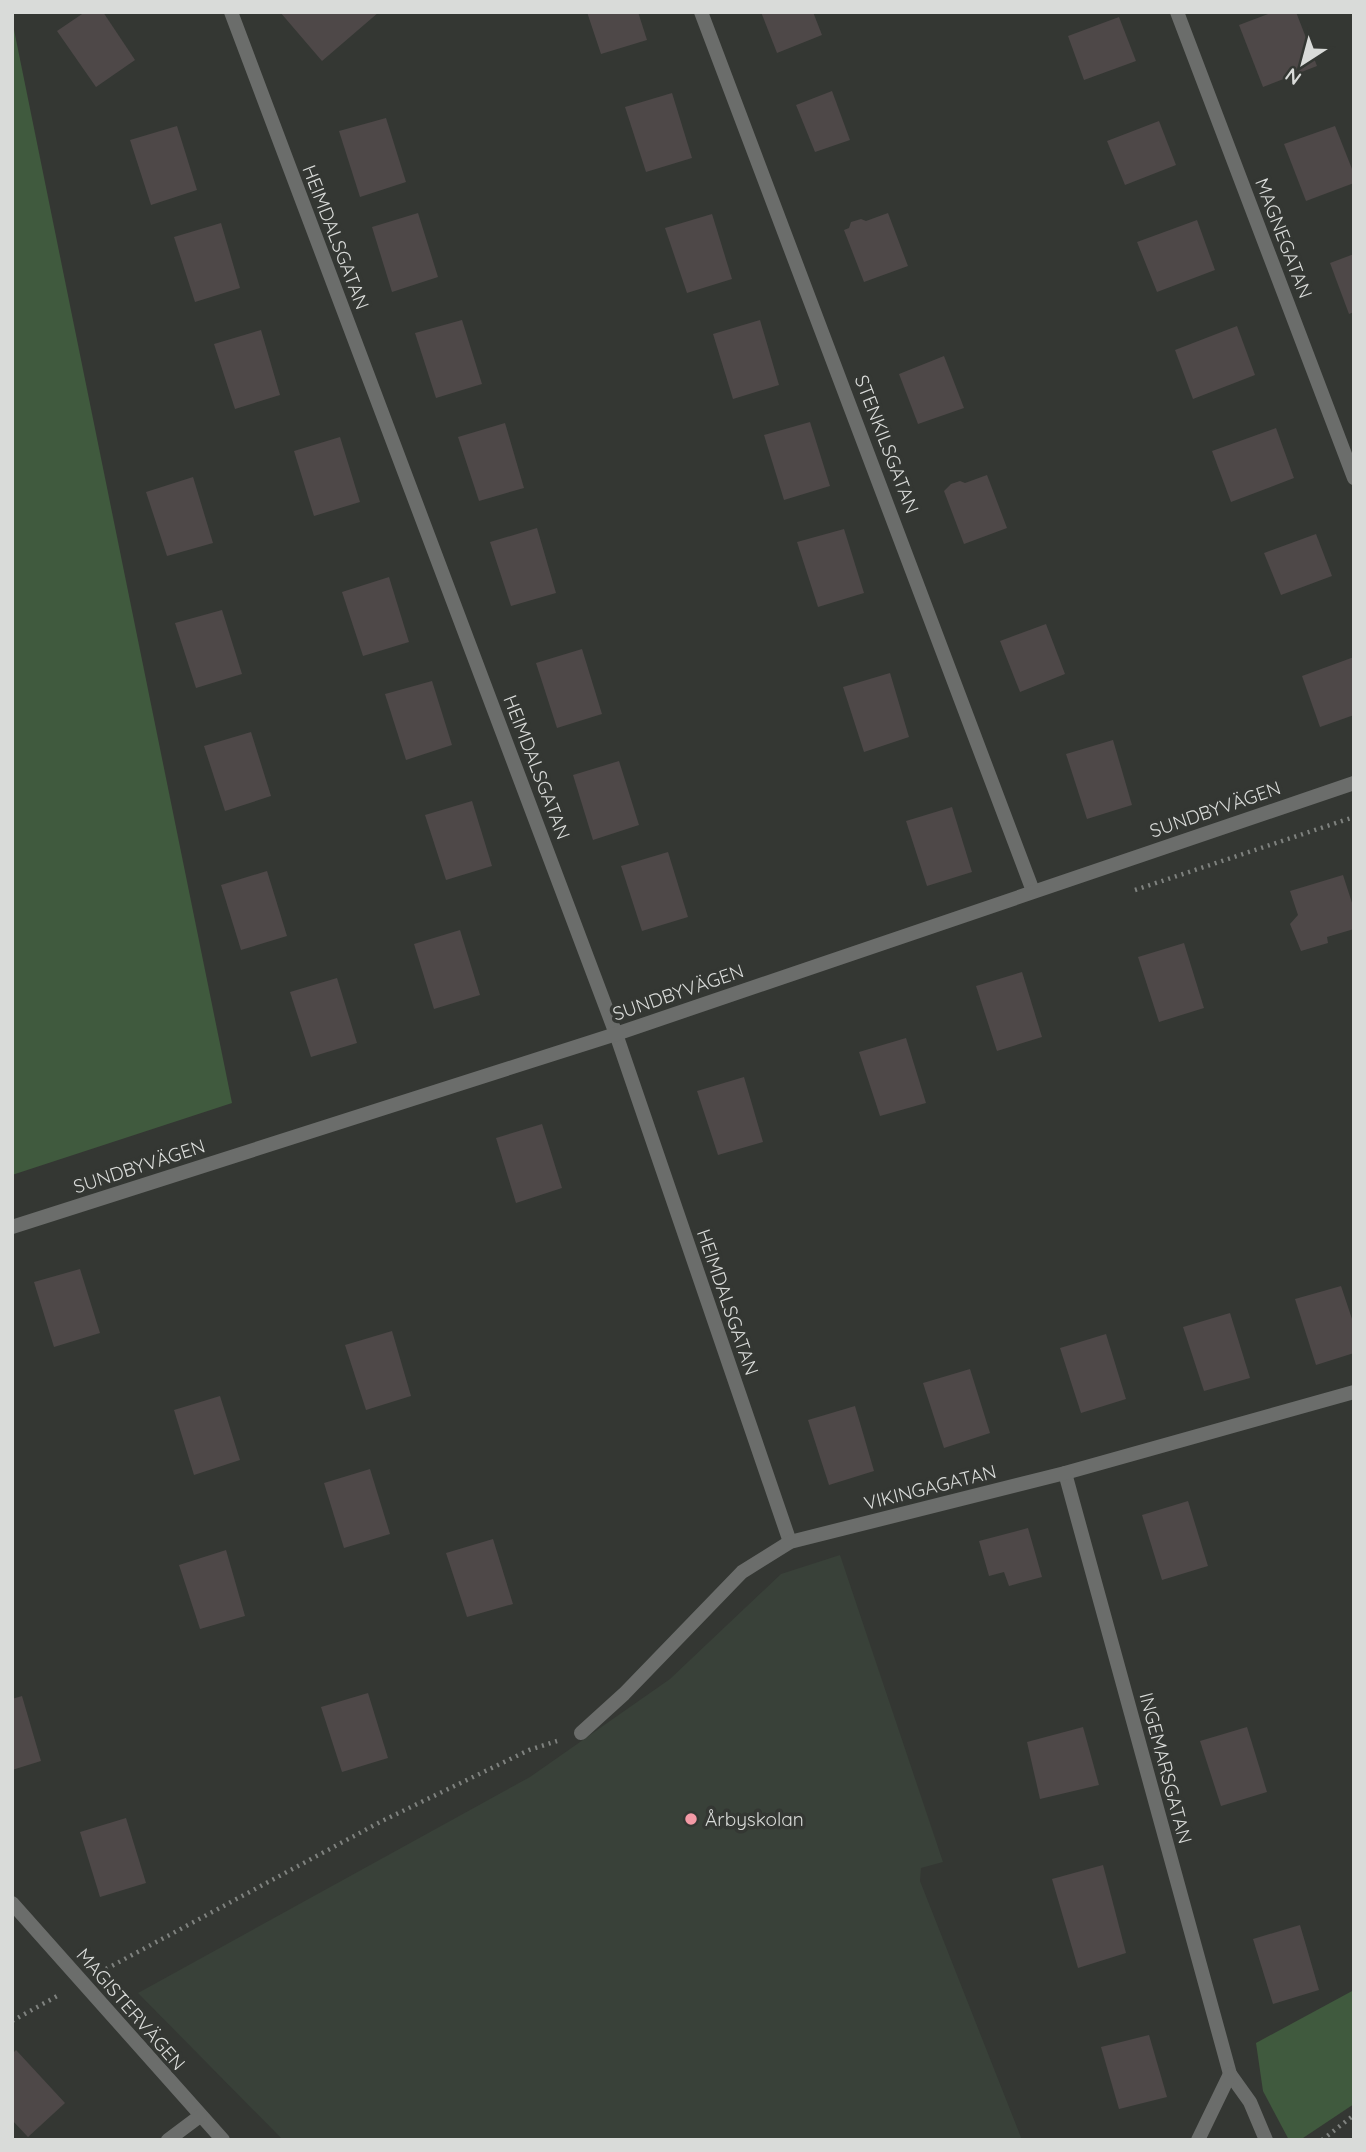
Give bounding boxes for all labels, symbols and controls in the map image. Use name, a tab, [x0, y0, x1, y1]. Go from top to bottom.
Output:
north arrow	[1268, 28, 1338, 98]
text: N	[1280, 63, 1306, 91]
street label: HEIMDALSGATAN	[297, 161, 375, 313]
street label: MAGNEGATAN	[1250, 174, 1318, 302]
street label: STENKILSGATAN	[850, 371, 924, 517]
street label: HEIMDALSGATAN	[498, 691, 576, 843]
street label: SUNDBYVÄGEN	[1146, 775, 1284, 843]
street label: SUNDBYVÄGEN	[609, 958, 747, 1026]
street label: SUNDBYVÄGEN	[70, 1133, 208, 1199]
street label: HEIMDALSGATAN	[692, 1226, 764, 1378]
street label: VIKINGAGATAN	[861, 1459, 999, 1515]
street label: INGEMARSGATAN	[1134, 1690, 1198, 1846]
place label: Årbyskolan	[705, 1807, 804, 1831]
marker: Årbyskolan	[683, 1811, 699, 1827]
street label: MAGISTERVÄGEN	[71, 1943, 191, 2075]

